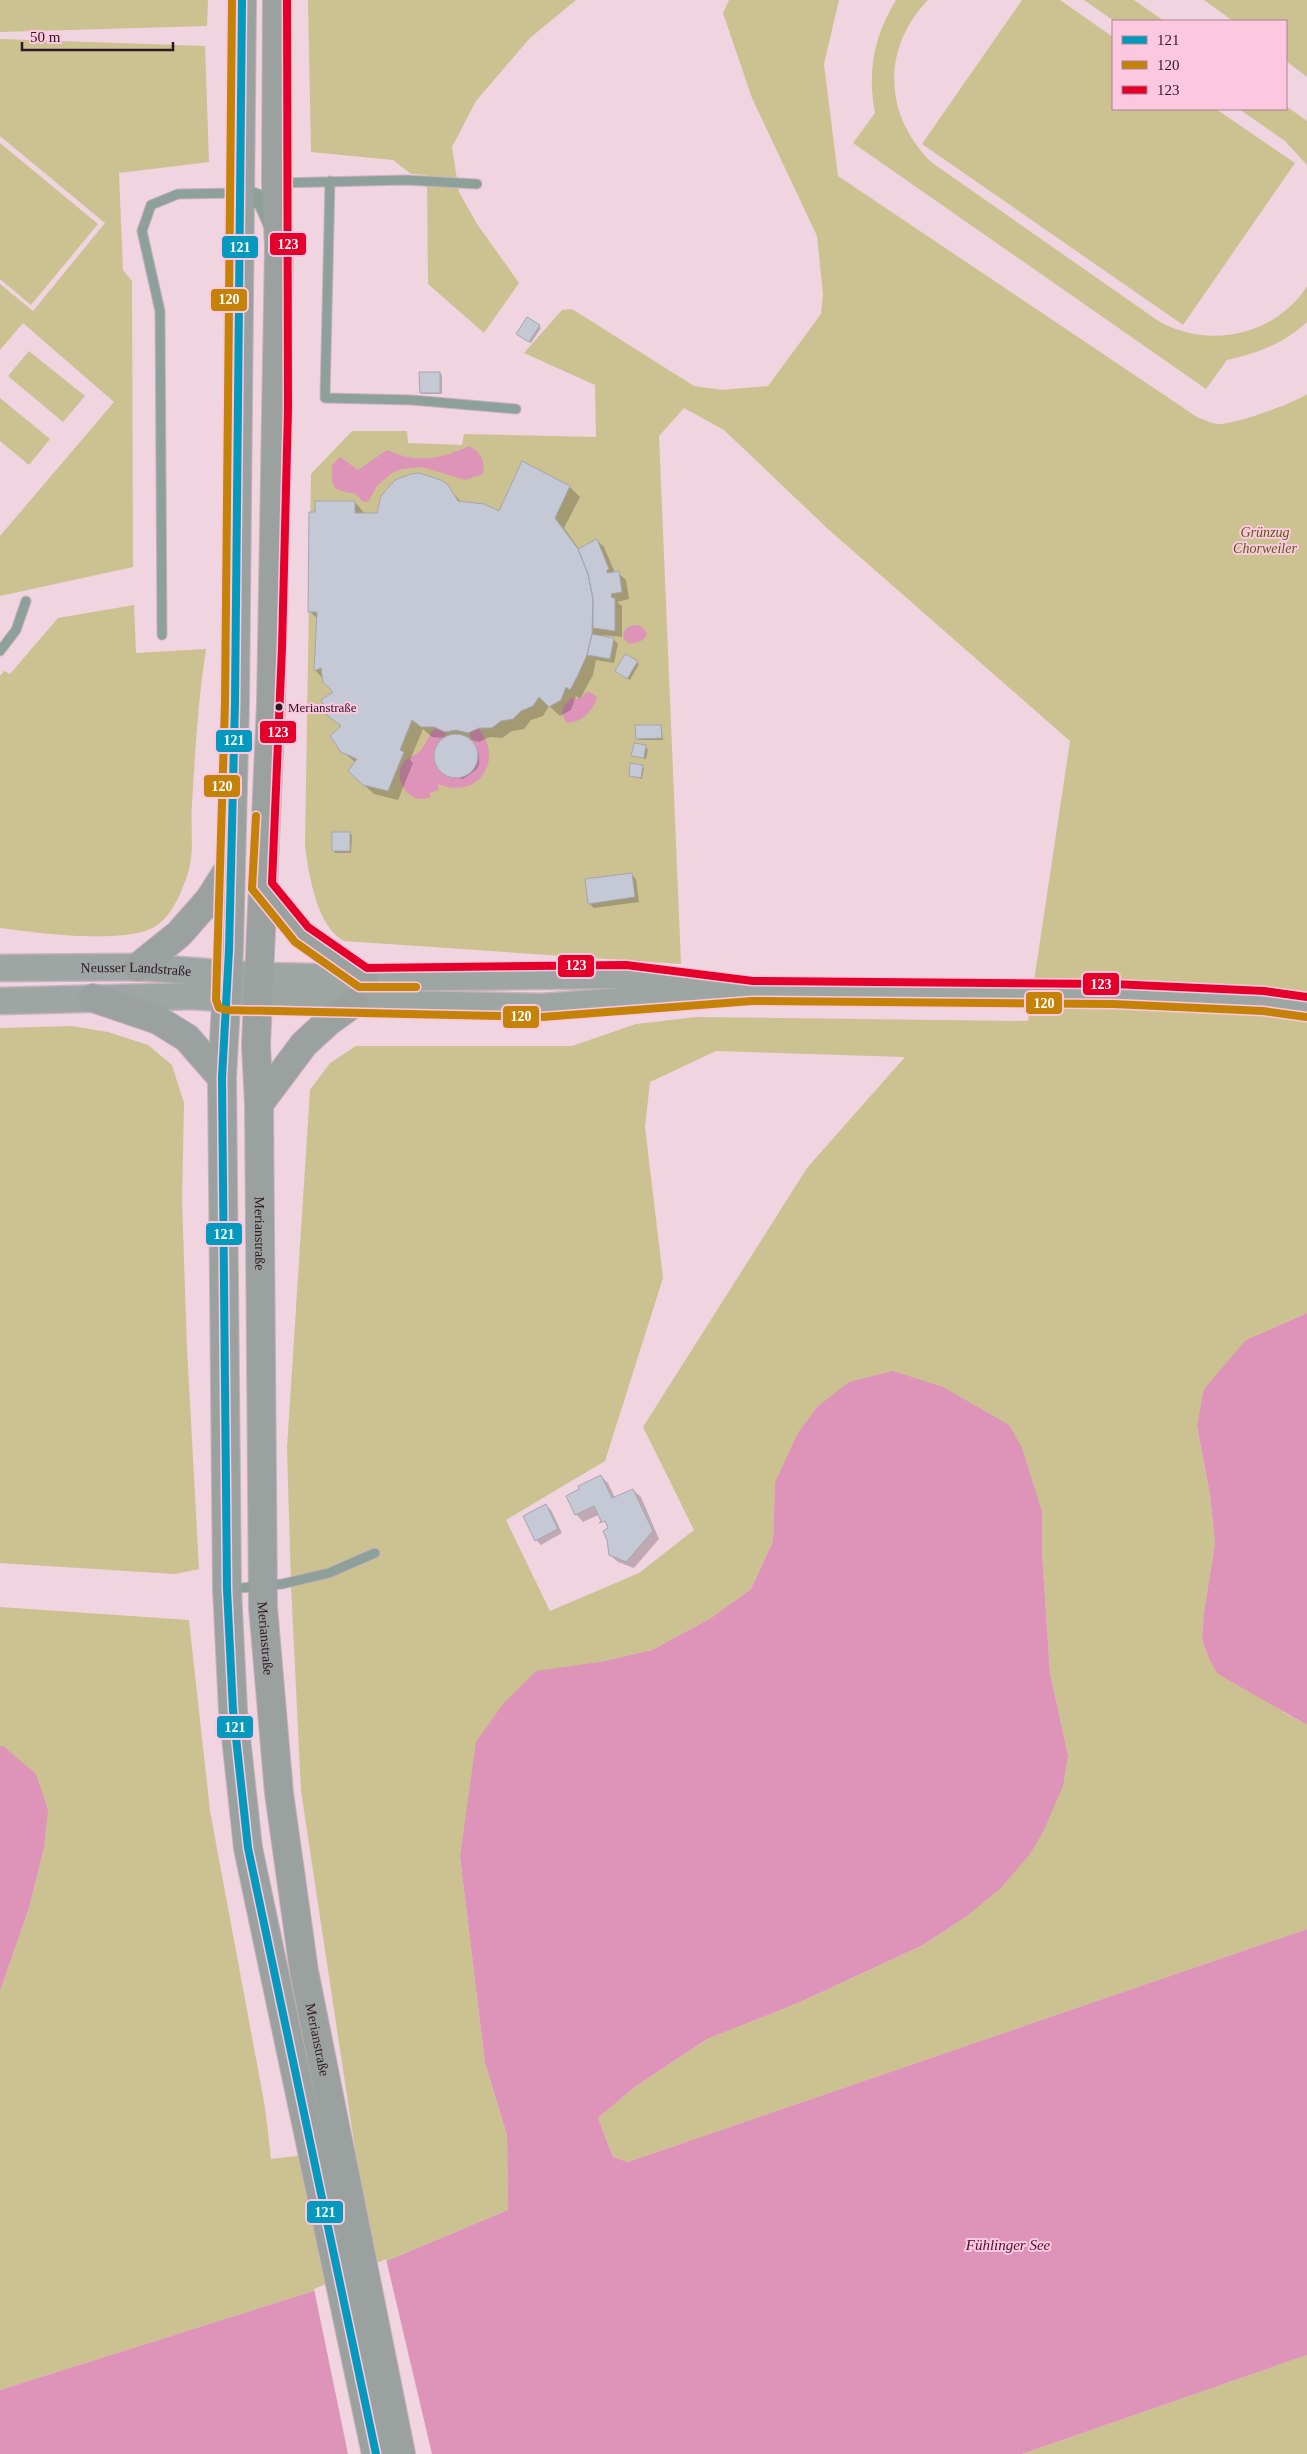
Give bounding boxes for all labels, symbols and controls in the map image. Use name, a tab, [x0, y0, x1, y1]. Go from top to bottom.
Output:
scale bar	[22, 20, 174, 52]
legend	[1112, 20, 1287, 110]
text: 50 m	[30, 29, 61, 45]
text: 121	[1157, 32, 1180, 48]
text: 120	[1157, 57, 1180, 73]
text: 123	[1157, 82, 1180, 98]
line badge: 123	[269, 232, 307, 256]
line badge: 121	[221, 235, 259, 259]
text: 123	[278, 237, 299, 252]
text: 121	[230, 240, 251, 255]
line badge: 120	[210, 288, 248, 312]
text: 120	[219, 292, 240, 307]
park label: Grünzug Chorweiler	[1233, 525, 1297, 556]
place label: Merianstraße	[288, 700, 357, 715]
marker: Merianstraße	[274, 702, 284, 712]
line badge: 123	[259, 720, 297, 744]
text: 123	[268, 725, 289, 740]
line badge: 121	[215, 729, 253, 753]
text: 121	[224, 733, 245, 748]
line badge: 120	[203, 774, 241, 798]
text: 120	[212, 779, 233, 794]
line badge: 123	[557, 954, 595, 978]
text: 123	[566, 958, 587, 973]
street label: Neusser Landstraße	[81, 960, 192, 979]
line badge: 123	[1082, 972, 1120, 996]
text: 123	[1091, 977, 1112, 992]
line badge: 120	[1025, 991, 1063, 1015]
text: 120	[1034, 996, 1055, 1011]
line badge: 120	[502, 1005, 540, 1029]
text: 120	[511, 1009, 532, 1024]
street label: Merianstraße	[252, 1196, 267, 1270]
line badge: 121	[205, 1222, 243, 1246]
text: 121	[214, 1227, 235, 1242]
street label: Merianstraße	[255, 1601, 276, 1676]
line badge: 121	[216, 1715, 254, 1739]
text: 121	[225, 1720, 246, 1735]
street label: Merianstraße	[303, 2002, 332, 2077]
line badge: 121	[306, 2200, 344, 2224]
text: 121	[315, 2205, 336, 2220]
water label: Fühlinger See	[965, 2237, 1051, 2253]

